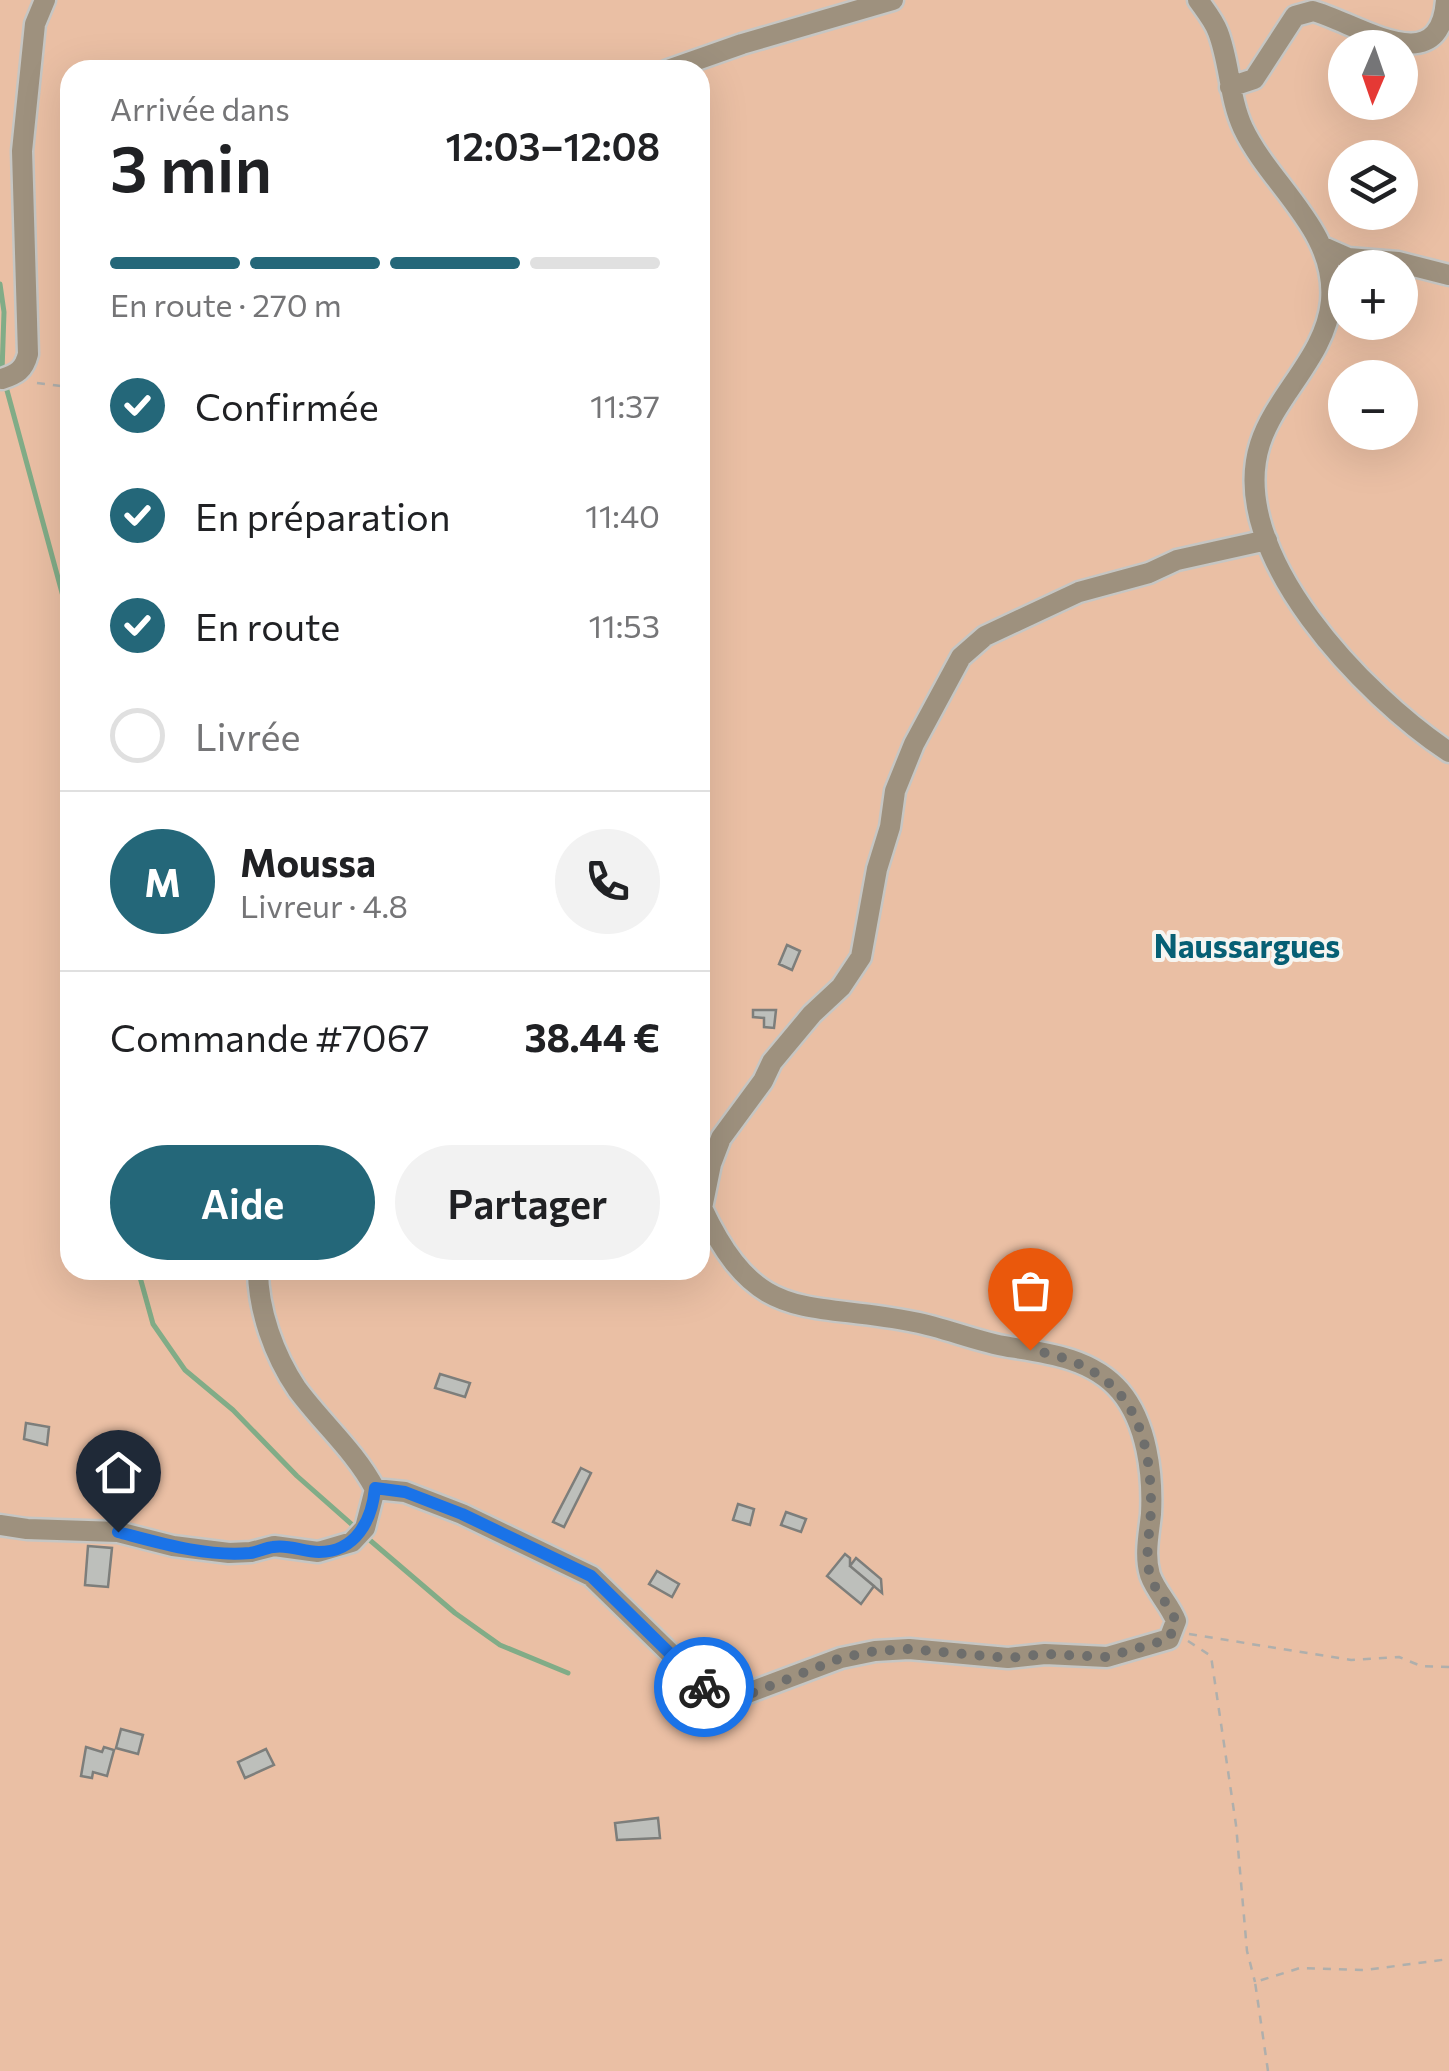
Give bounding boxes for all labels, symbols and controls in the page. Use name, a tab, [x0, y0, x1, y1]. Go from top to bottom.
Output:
north arrow	[1328, 30, 1418, 120]
map controls	[1328, 30, 1418, 450]
text: Arrivée dans	[110, 88, 290, 128]
text: 12:03–12:08	[446, 122, 660, 169]
text: 3 min	[110, 126, 272, 205]
button: layers	[1328, 140, 1418, 230]
button: +	[1328, 250, 1418, 340]
text: En route · 270 m	[110, 284, 342, 324]
button: −	[1328, 360, 1418, 450]
icon: check	[110, 378, 165, 433]
text: Confirmée	[195, 382, 379, 429]
text: 11:37	[590, 385, 660, 425]
icon: check	[110, 488, 165, 543]
text: En préparation	[195, 492, 451, 539]
text: 11:40	[585, 495, 660, 535]
icon: check	[110, 598, 165, 653]
text: En route	[195, 602, 340, 649]
text: 11:53	[588, 605, 660, 645]
text: Livrée	[195, 712, 301, 759]
button: phone	[555, 829, 660, 934]
text: Moussa	[240, 838, 376, 885]
text: M	[144, 858, 181, 905]
text: Livreur · 4.8	[240, 885, 408, 925]
district label: Naussargues	[1154, 925, 1340, 965]
text: Commande #7067	[110, 1013, 430, 1060]
text: 38.44 €	[524, 1013, 660, 1060]
button: Aide	[110, 1145, 375, 1260]
button: Partager	[395, 1145, 660, 1260]
pin	[988, 1248, 1073, 1351]
icon: bag	[1003, 1263, 1058, 1318]
pin	[76, 1430, 161, 1533]
icon: home	[91, 1445, 146, 1500]
courier	[654, 1637, 754, 1737]
icon: bike	[677, 1660, 732, 1715]

